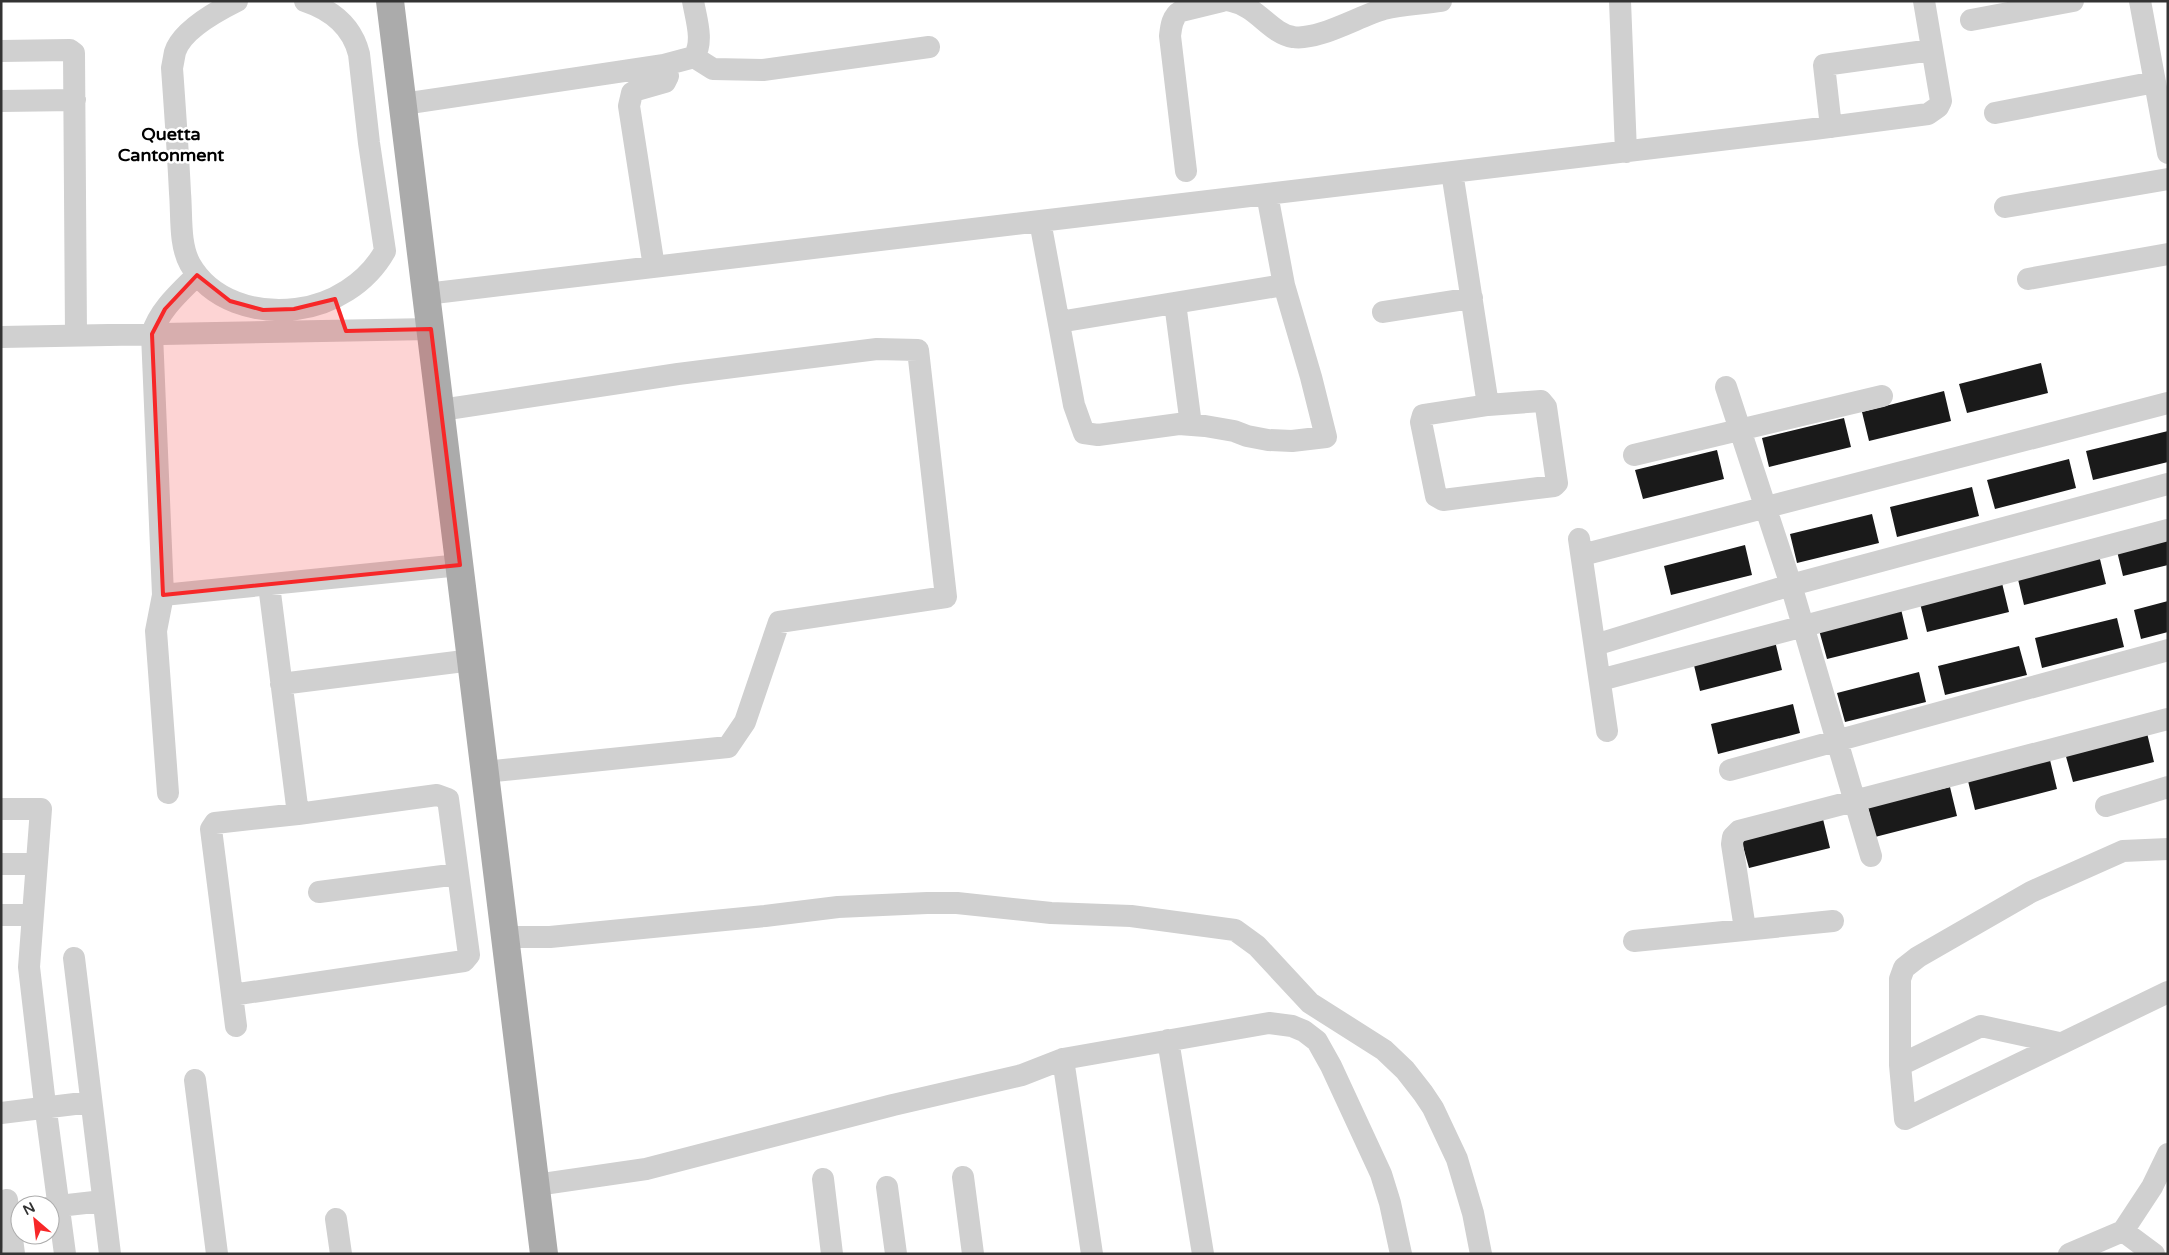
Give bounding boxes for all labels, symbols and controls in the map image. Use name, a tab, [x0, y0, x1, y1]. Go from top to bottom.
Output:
district label: Quetta Cantonment	[118, 123, 224, 166]
north arrow	[10, 1195, 60, 1245]
text: N	[20, 1199, 38, 1219]

